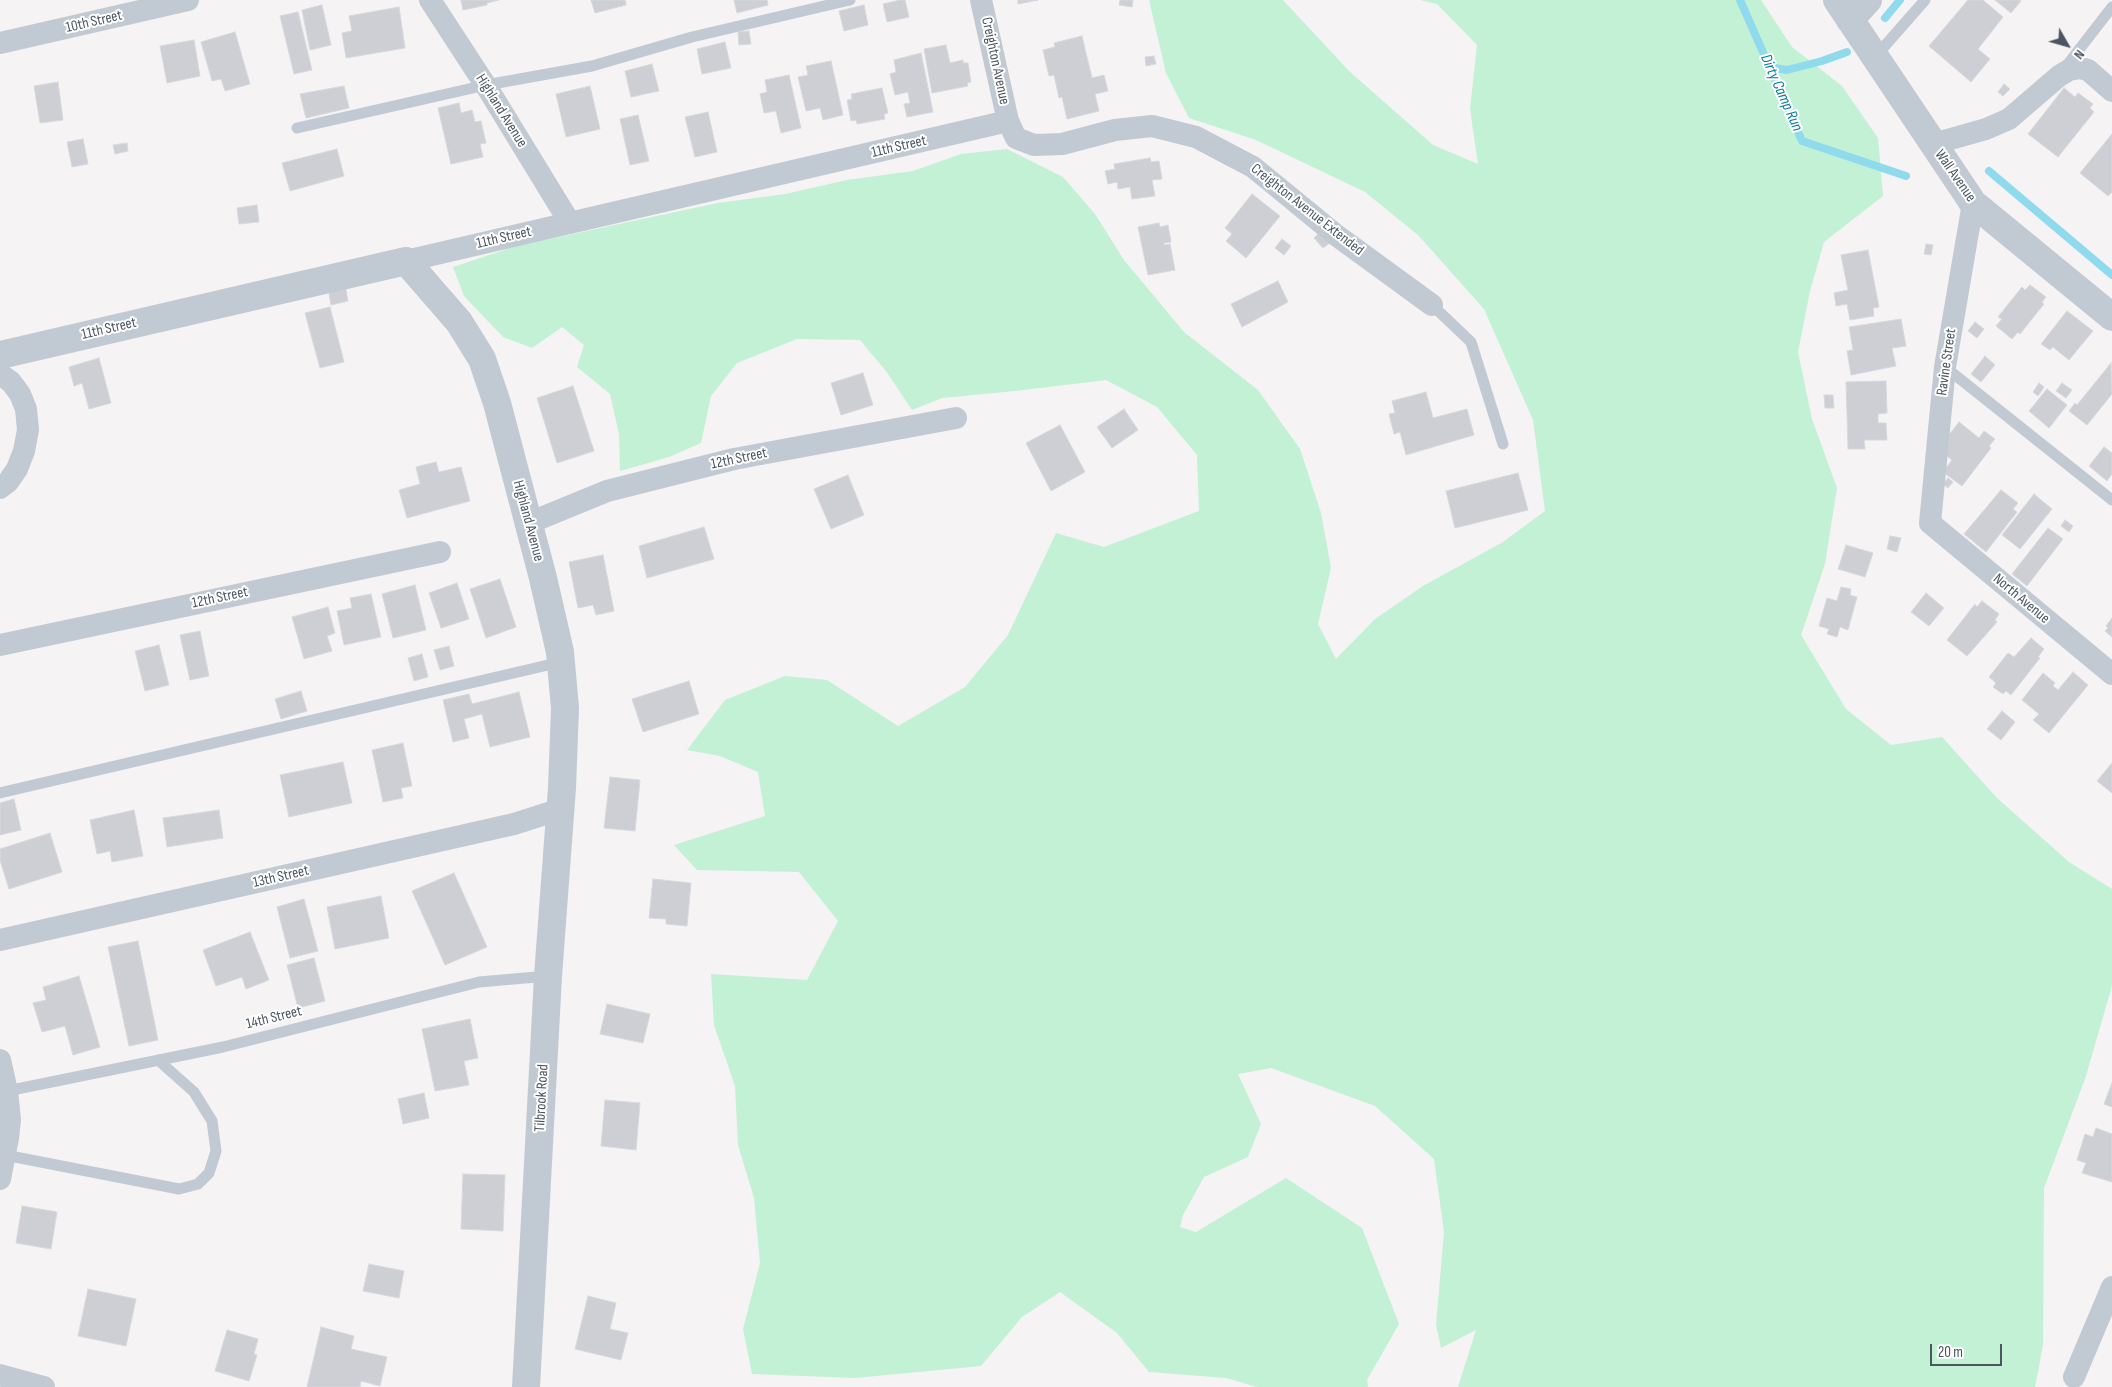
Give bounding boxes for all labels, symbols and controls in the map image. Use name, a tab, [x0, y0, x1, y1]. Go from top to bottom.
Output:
street label: 10th Street	[64, 7, 124, 37]
street label: Creighton Avenue	[977, 16, 1013, 106]
north arrow	[2042, 20, 2092, 70]
text: N	[2070, 46, 2088, 63]
water label: Dirty Camp Run	[1756, 52, 1806, 134]
street label: Highland Avenue	[471, 71, 531, 151]
street label: 11th Street	[870, 132, 928, 162]
street label: Wall Avenue	[1930, 146, 1980, 206]
street label: Creighton Avenue Extended	[1247, 160, 1367, 260]
street label: 11th Street	[475, 223, 533, 253]
street label: 11th Street	[80, 314, 138, 344]
street label: Ravine Street	[1933, 327, 1961, 397]
street label: 12th Street	[709, 444, 769, 474]
street label: Highland Avenue	[509, 479, 547, 563]
street label: North Avenue	[1989, 570, 2053, 628]
street label: 12th Street	[190, 583, 250, 613]
street label: 13th Street	[251, 862, 311, 892]
street label: 14th Street	[244, 1002, 304, 1034]
street label: Tilbrook Road	[531, 1064, 553, 1132]
scale bar	[1932, 1334, 2004, 1366]
text: 20 m	[1938, 1343, 1963, 1362]

